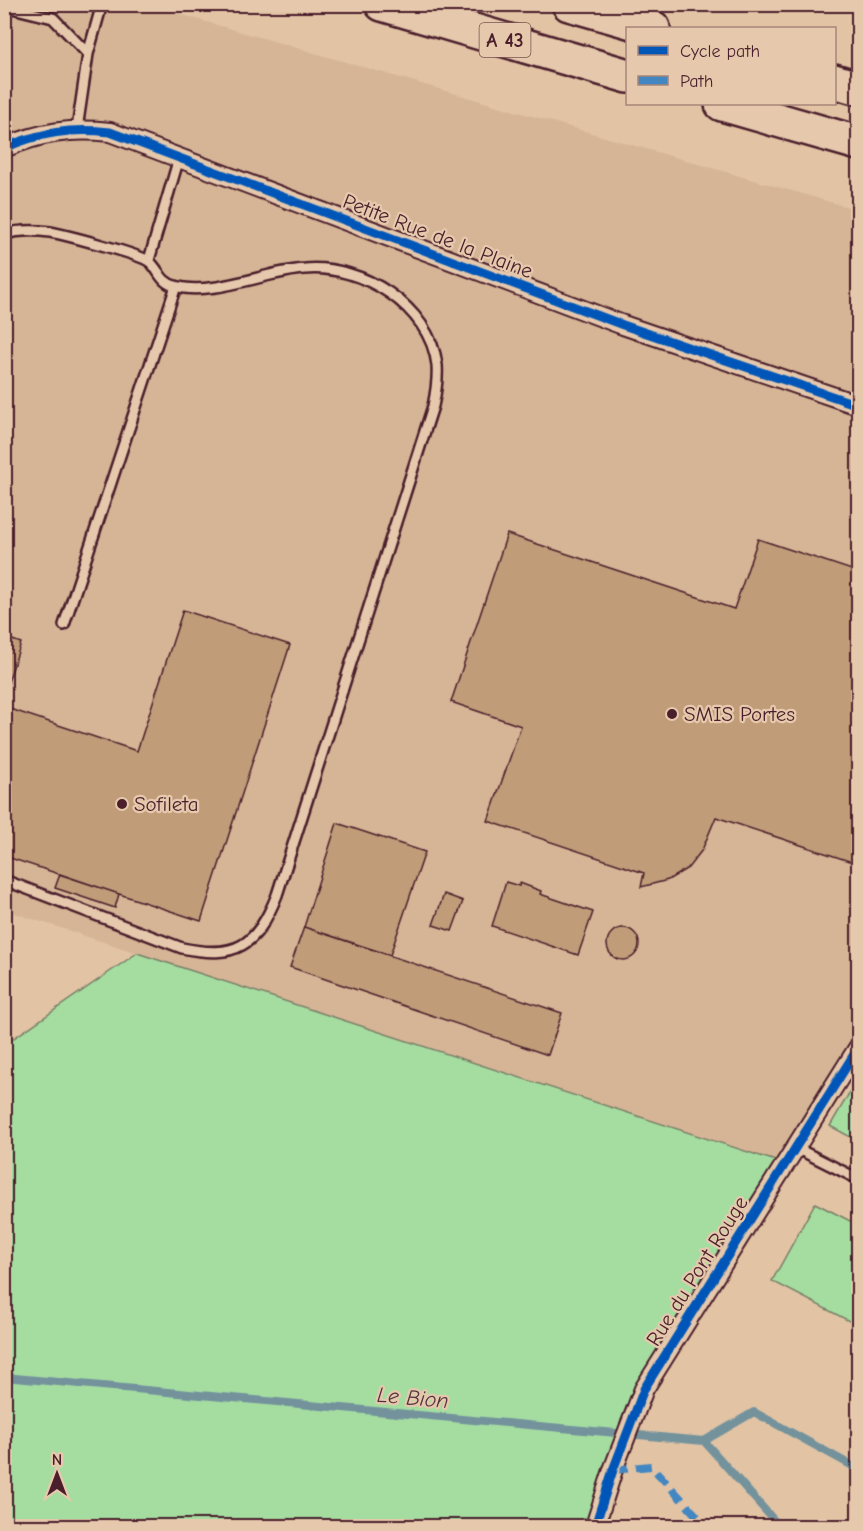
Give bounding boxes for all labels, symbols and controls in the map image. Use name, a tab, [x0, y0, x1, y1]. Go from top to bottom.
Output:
road number: A 43	[480, 23, 530, 57]
legend	[626, 27, 836, 105]
text: Cycle path	[680, 41, 760, 62]
text: Path	[680, 71, 713, 92]
street label: Petite Rue de la Plaine	[340, 189, 536, 283]
place label: SMIS Portes	[684, 702, 795, 726]
marker: SMIS Portes	[665, 707, 679, 721]
place label: Sofileta	[134, 792, 199, 816]
marker: Sofileta	[115, 797, 129, 811]
street label: Rue du Pont Rouge	[641, 1192, 753, 1350]
water label: Le Bion	[376, 1382, 450, 1414]
north arrow	[27, 1444, 87, 1504]
text: N	[52, 1451, 62, 1469]

